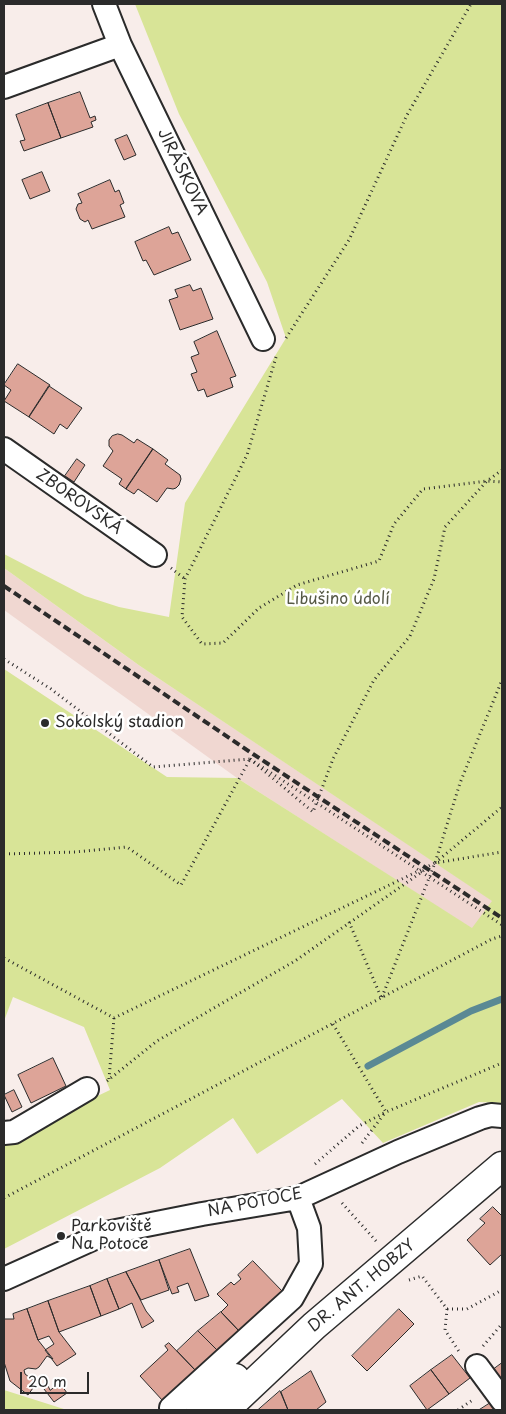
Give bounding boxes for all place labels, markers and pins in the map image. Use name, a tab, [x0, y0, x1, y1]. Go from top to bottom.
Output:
place label: Sokolský stadion	[55, 713, 184, 733]
marker: Sokolský stadion	[39, 717, 51, 729]
place label: Parkoviště Na Potoce	[71, 1217, 152, 1255]
marker: Parkoviště Na Potoce	[55, 1230, 67, 1242]

